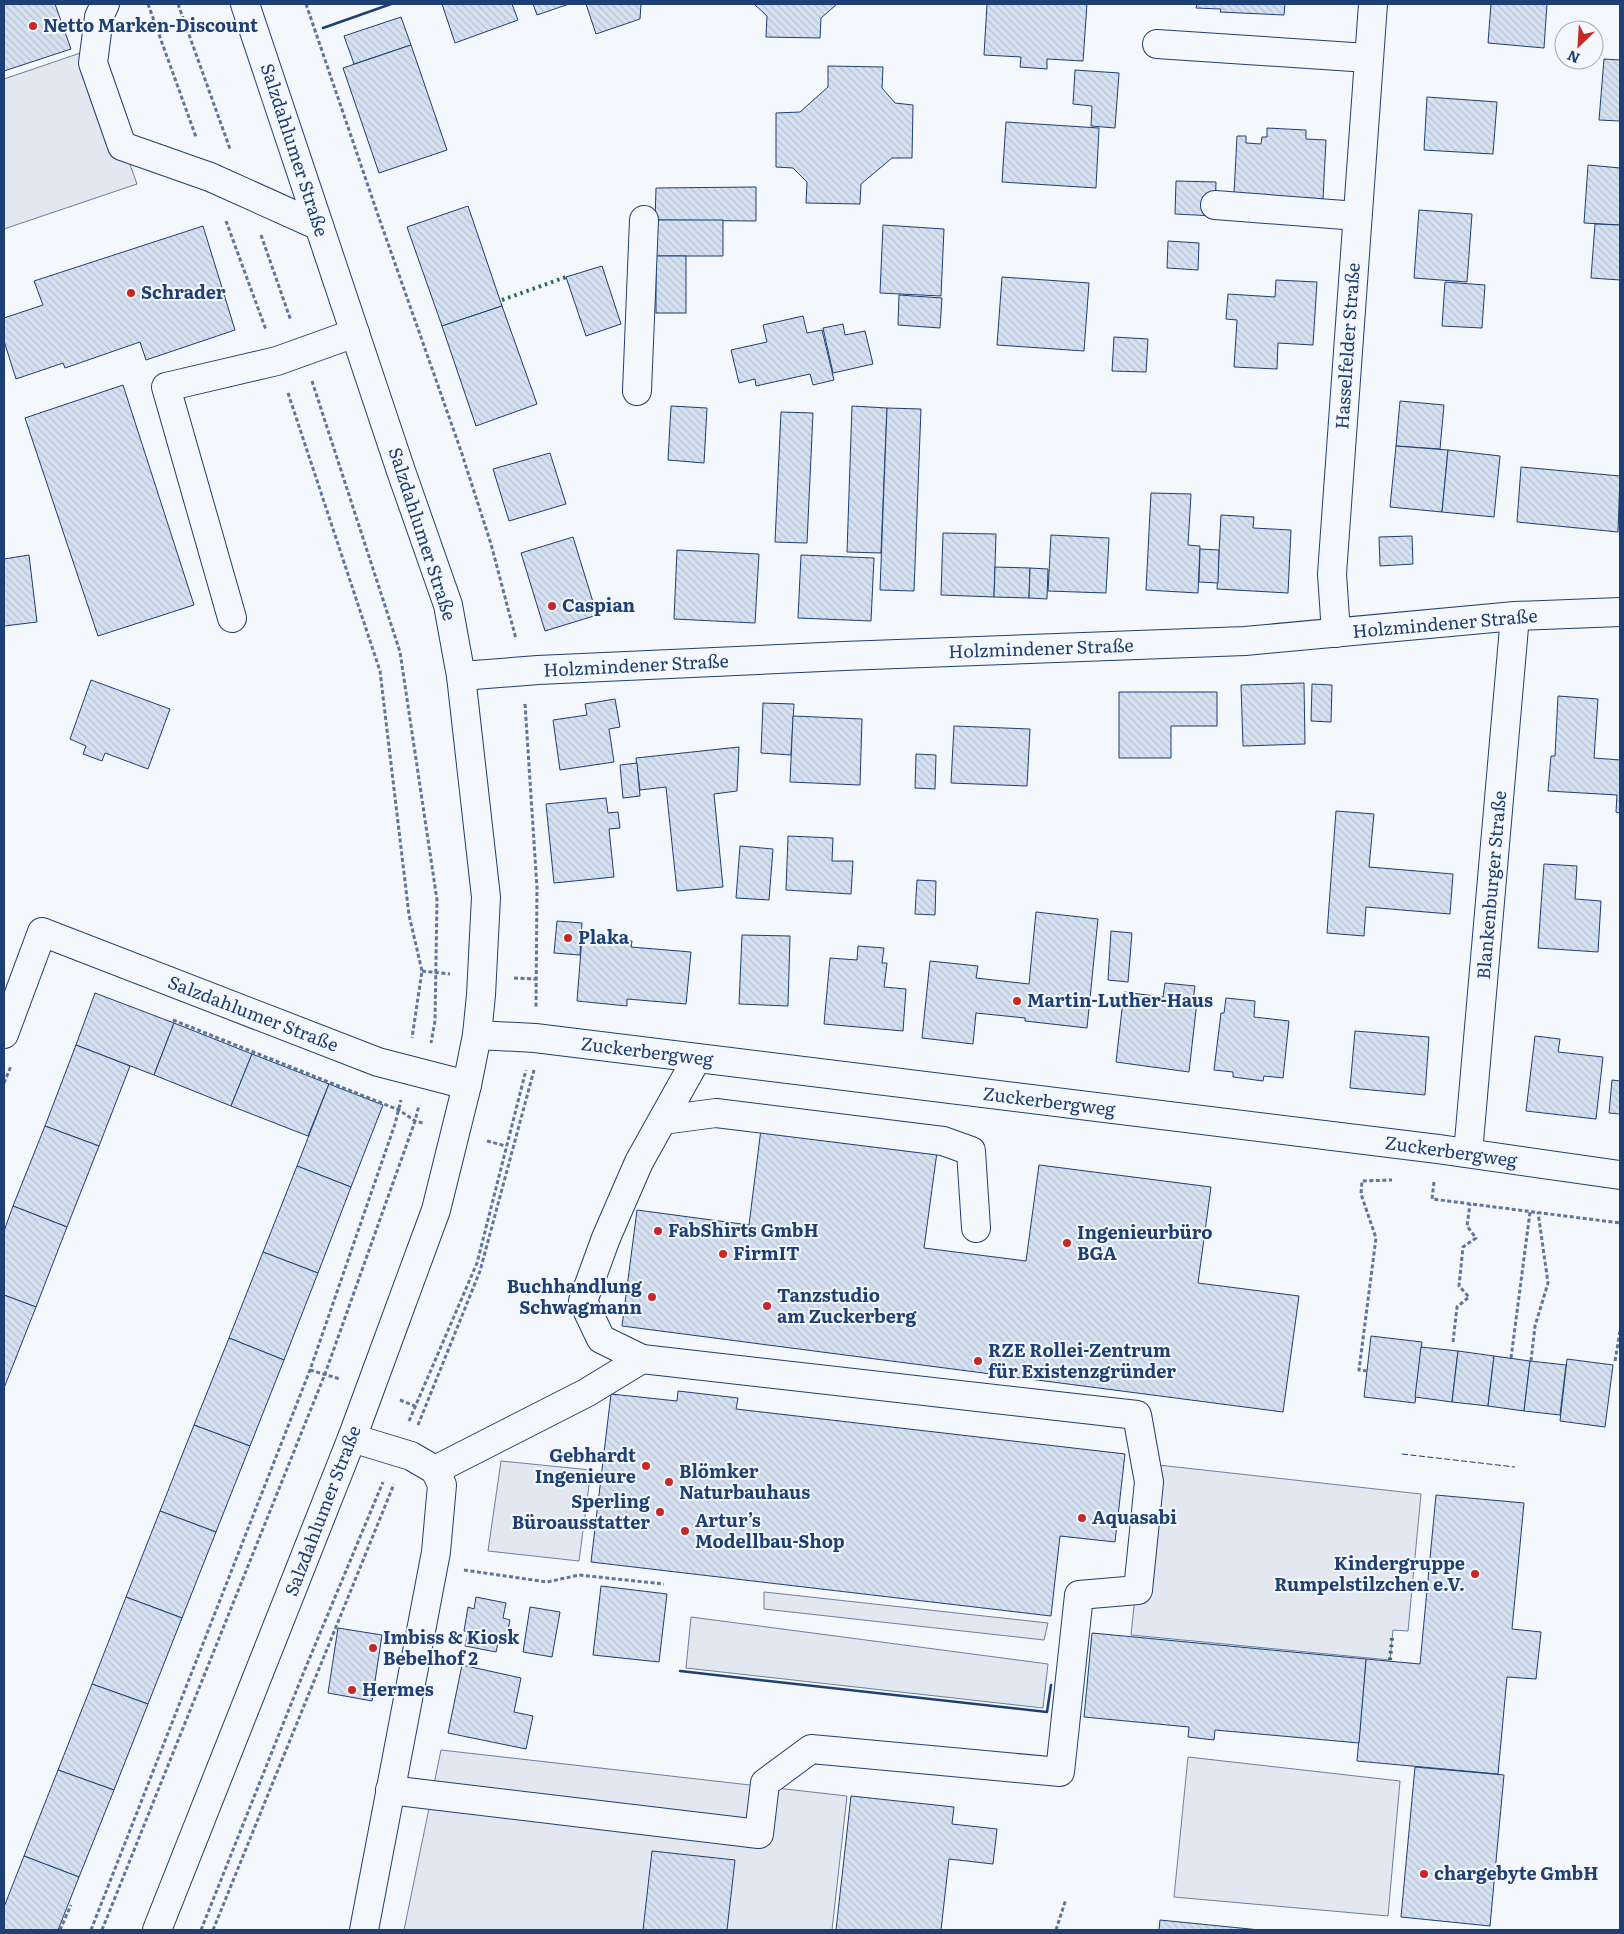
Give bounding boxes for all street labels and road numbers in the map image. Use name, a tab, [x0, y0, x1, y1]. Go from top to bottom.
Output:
street label: Salzdahlumer Straße	[255, 59, 336, 240]
street label: Hasselfelder Straße	[1327, 262, 1366, 430]
street label: Salzdahlumer Straße	[383, 443, 464, 624]
street label: Holzmindener Straße	[1351, 601, 1538, 644]
street label: Holzmindener Straße	[948, 631, 1134, 664]
street label: Holzmindener Straße	[543, 646, 729, 683]
street label: Blankenburger Straße	[1469, 789, 1512, 980]
street label: Salzdahlumer Straße	[164, 968, 343, 1058]
street label: Zuckerbergweg	[579, 1029, 716, 1072]
street label: Zuckerbergweg	[981, 1079, 1118, 1122]
street label: Zuckerbergweg	[1383, 1128, 1520, 1173]
street label: Salzdahlumer Straße	[277, 1421, 367, 1600]

